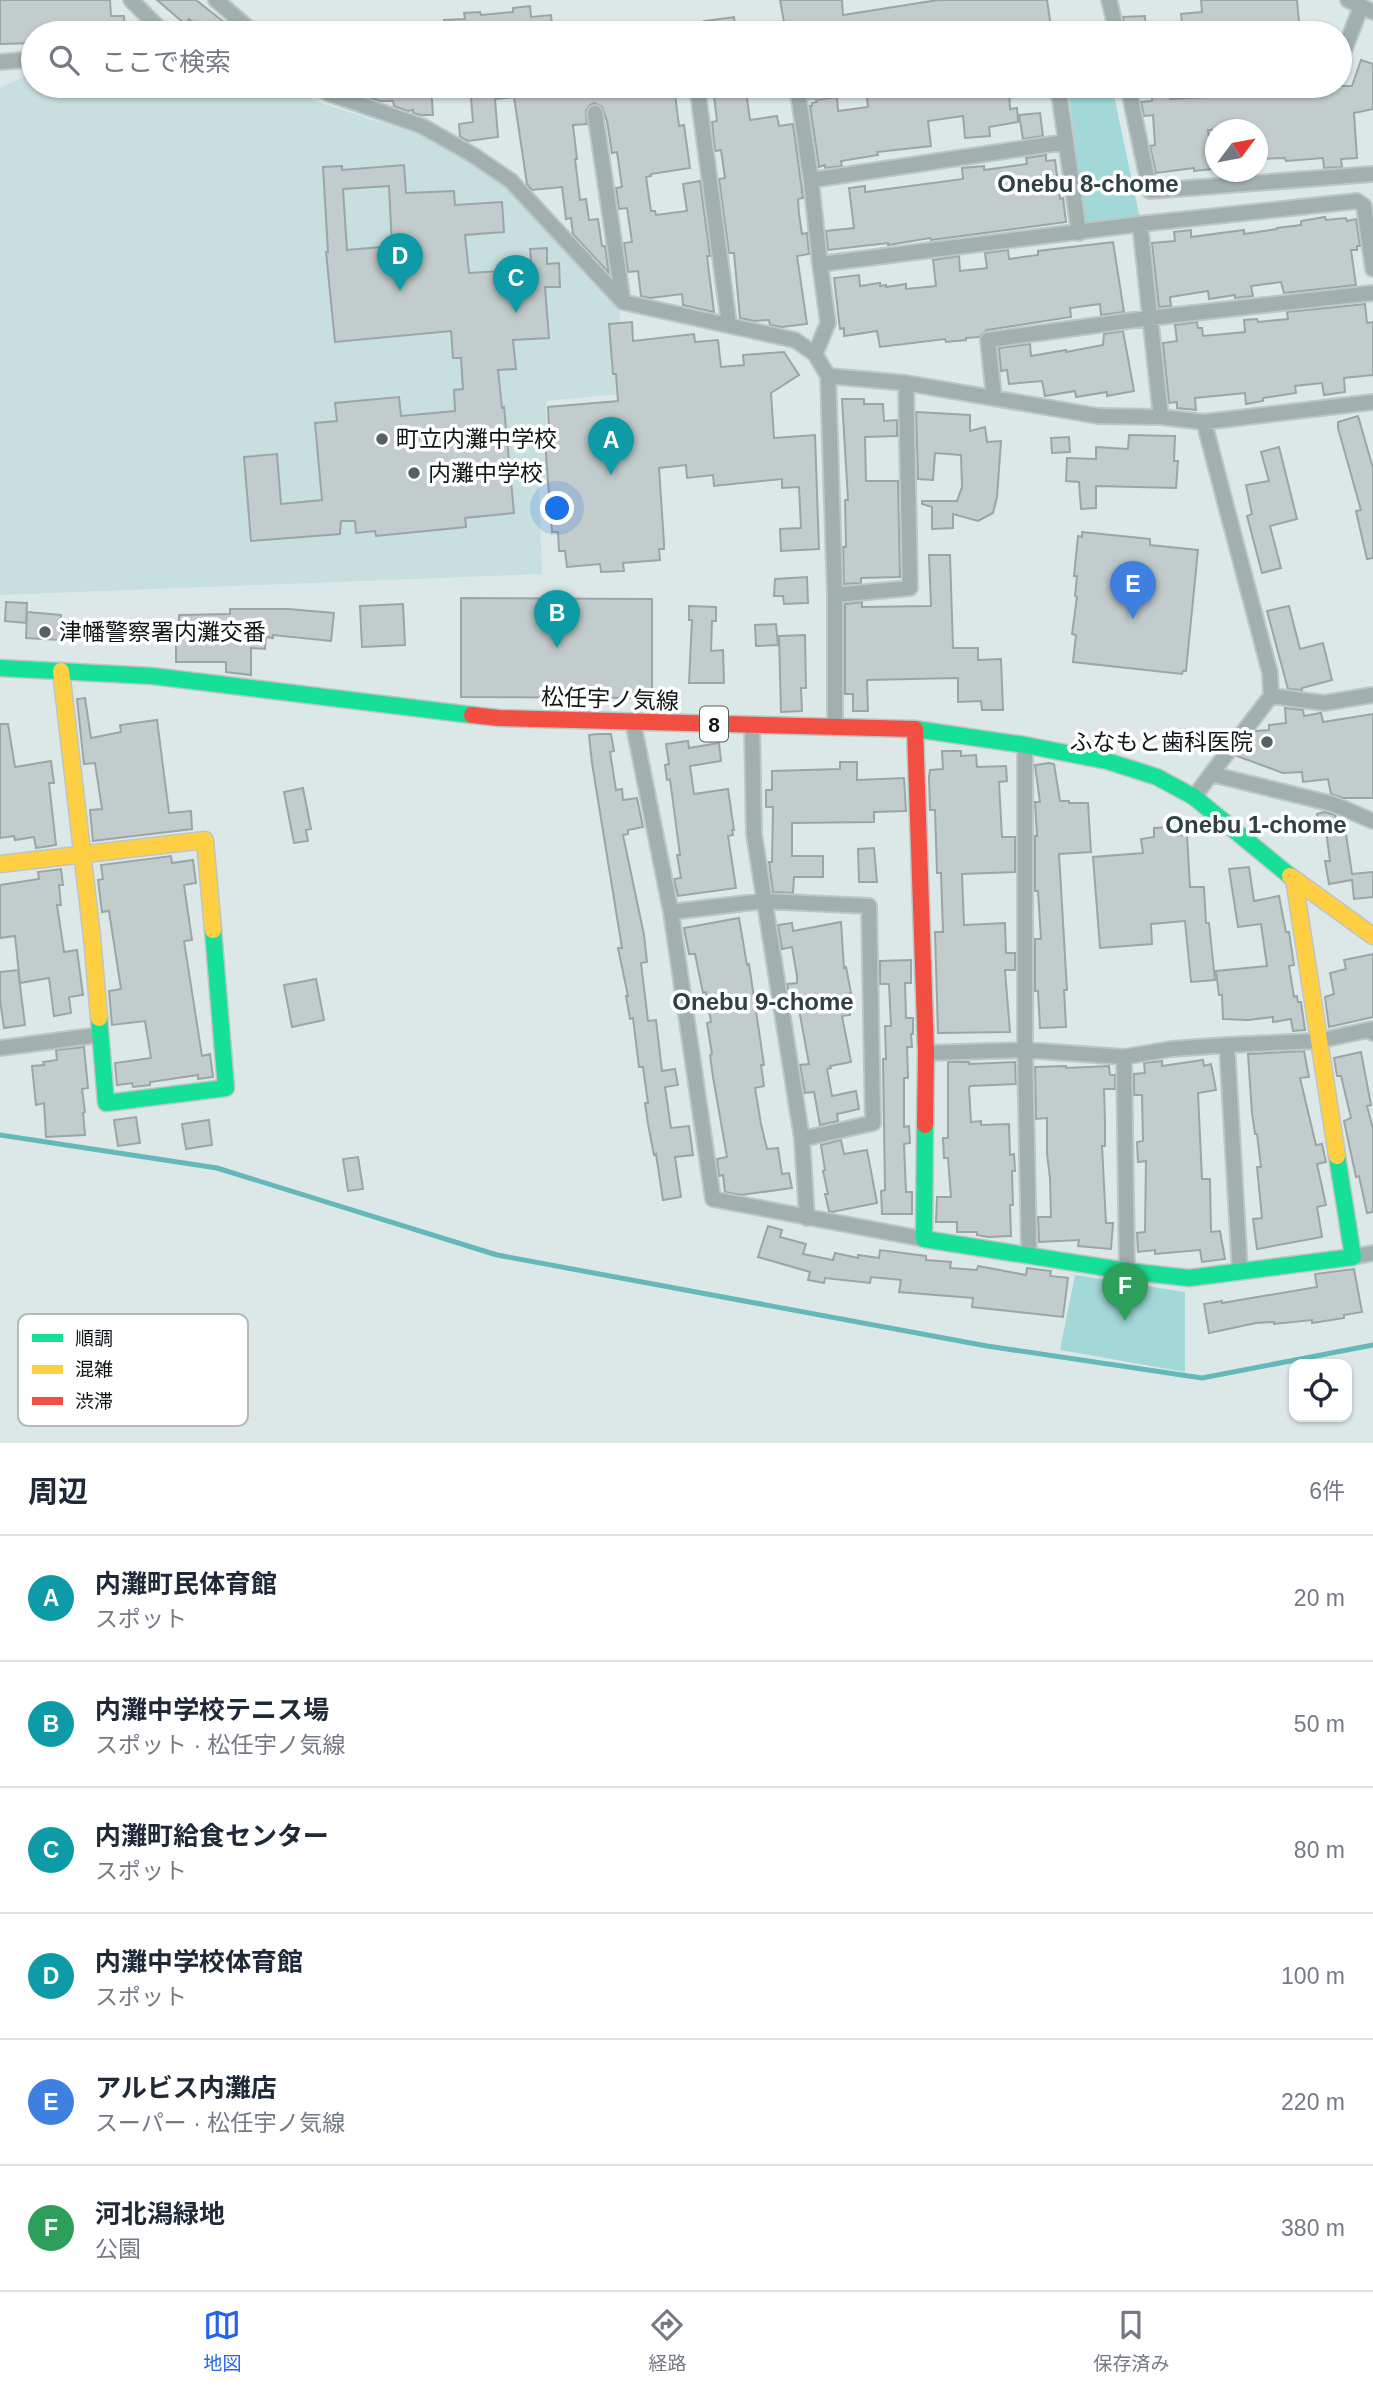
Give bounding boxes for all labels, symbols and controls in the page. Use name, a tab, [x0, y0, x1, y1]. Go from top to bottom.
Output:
search box	[21, 21, 1352, 98]
icon: search	[45, 41, 83, 79]
text: ここで検索	[101, 47, 231, 77]
north arrow	[1205, 119, 1268, 182]
district label: Onebu 8-chome	[997, 170, 1179, 197]
pin: D	[377, 233, 423, 291]
pin: C	[493, 255, 539, 313]
pin: A	[588, 417, 634, 475]
place label: 町立内灘中学校	[396, 426, 557, 452]
marker: 町立内灘中学校	[374, 431, 390, 447]
place label: 内灘中学校	[428, 460, 543, 486]
marker: 内灘中学校	[406, 465, 422, 481]
your location	[540, 491, 574, 525]
pin: E	[1110, 561, 1156, 619]
pin: B	[534, 590, 580, 648]
place label: 津幡警察署内灘交番	[59, 619, 266, 645]
marker: 津幡警察署内灘交番	[37, 624, 53, 640]
street label: 松任宇ノ気線	[541, 684, 679, 714]
road number: 8	[700, 706, 728, 742]
place label: ふなもと歯科医院	[1069, 729, 1253, 755]
marker: ふなもと歯科医院	[1259, 734, 1275, 750]
district label: Onebu 1-chome	[1165, 811, 1347, 838]
district label: Onebu 9-chome	[672, 988, 854, 1015]
pin: F	[1102, 1263, 1148, 1321]
legend	[18, 1314, 248, 1426]
text: 順調	[75, 1328, 113, 1349]
text: 混雑	[75, 1359, 113, 1380]
map controls	[1289, 1359, 1352, 1422]
button: locate	[1289, 1359, 1352, 1422]
text: 渋滞	[75, 1391, 113, 1412]
text: 周辺	[28, 1475, 88, 1508]
text: 6件	[1309, 1478, 1345, 1504]
text: 内灘町民体育館	[95, 1569, 277, 1599]
text: A	[43, 1585, 59, 1611]
text: 20 m	[1294, 1585, 1345, 1611]
text: スポット	[95, 1606, 187, 1632]
text: 内灘中学校テニス場	[95, 1695, 329, 1725]
text: B	[43, 1711, 59, 1737]
text: 50 m	[1294, 1711, 1345, 1737]
text: スポット · 松任宇ノ気線	[95, 1732, 345, 1758]
text: 内灘町給食センター	[95, 1821, 329, 1851]
text: C	[43, 1837, 59, 1863]
text: 80 m	[1294, 1837, 1345, 1863]
text: スポット	[95, 1858, 187, 1884]
text: 内灘中学校体育館	[95, 1947, 303, 1977]
text: D	[43, 1963, 59, 1989]
text: 100 m	[1281, 1963, 1345, 1989]
text: スポット	[95, 1984, 187, 2010]
text: アルビス内灘店	[95, 2073, 277, 2103]
text: E	[43, 2089, 59, 2115]
text: 220 m	[1281, 2089, 1345, 2115]
text: スーパー · 松任宇ノ気線	[95, 2110, 345, 2136]
text: 河北潟緑地	[95, 2199, 225, 2229]
text: F	[44, 2215, 58, 2241]
text: 380 m	[1281, 2215, 1345, 2241]
text: 公園	[95, 2236, 141, 2262]
tab: 地図	[203, 2306, 242, 2375]
tab: 経路	[648, 2306, 687, 2375]
tab: 保存済み	[1093, 2306, 1170, 2375]

